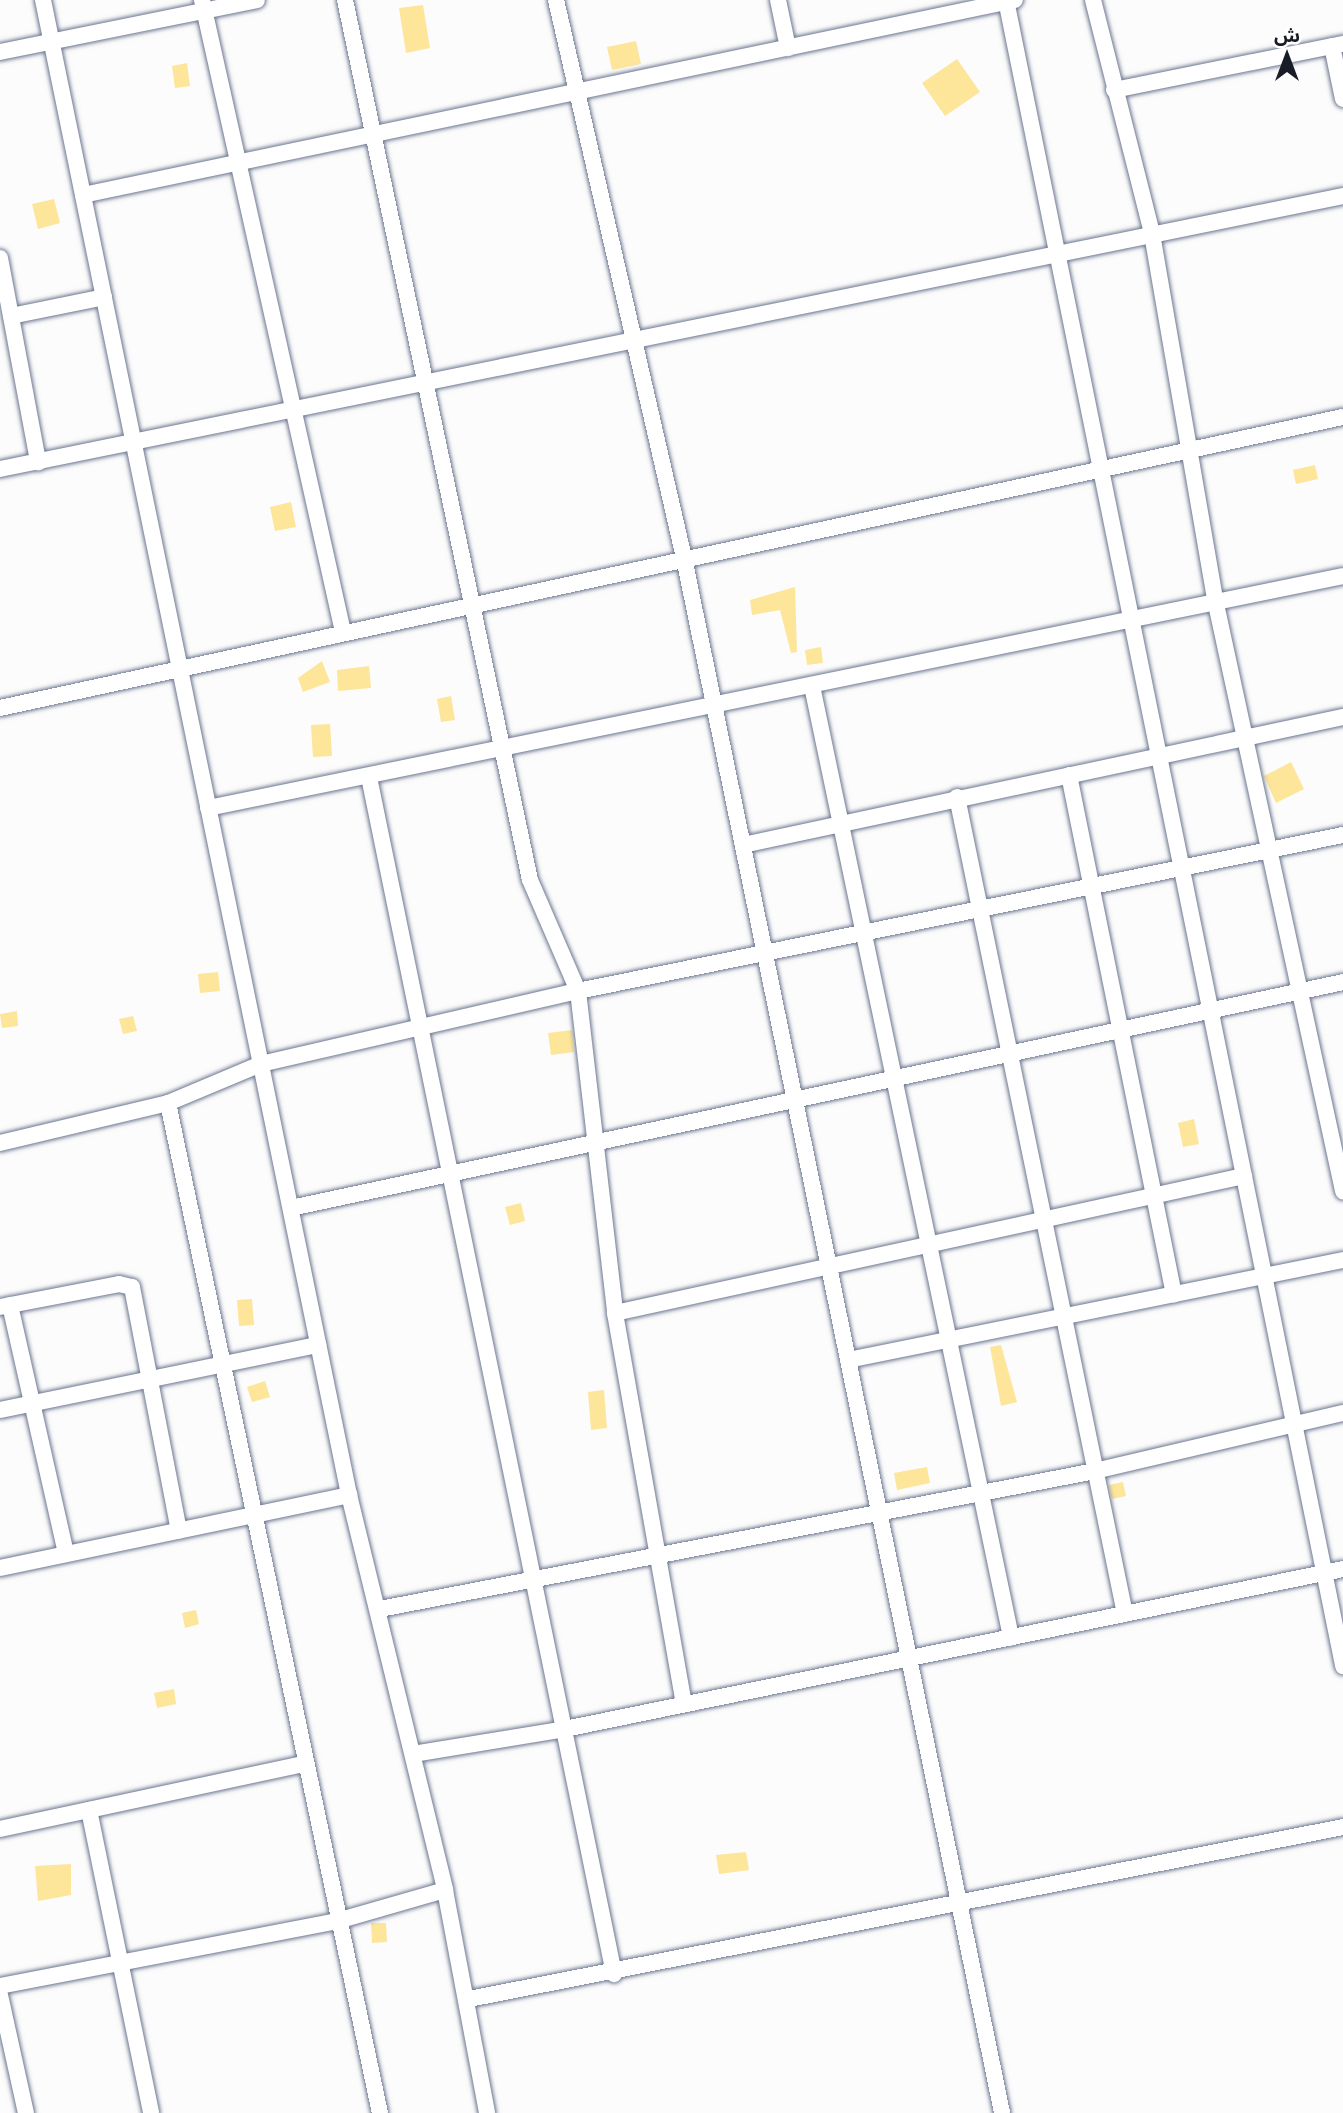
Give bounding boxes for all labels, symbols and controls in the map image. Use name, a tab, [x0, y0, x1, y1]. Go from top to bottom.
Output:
north arrow	[1252, 21, 1322, 91]
text: ش	[1274, 23, 1300, 47]

